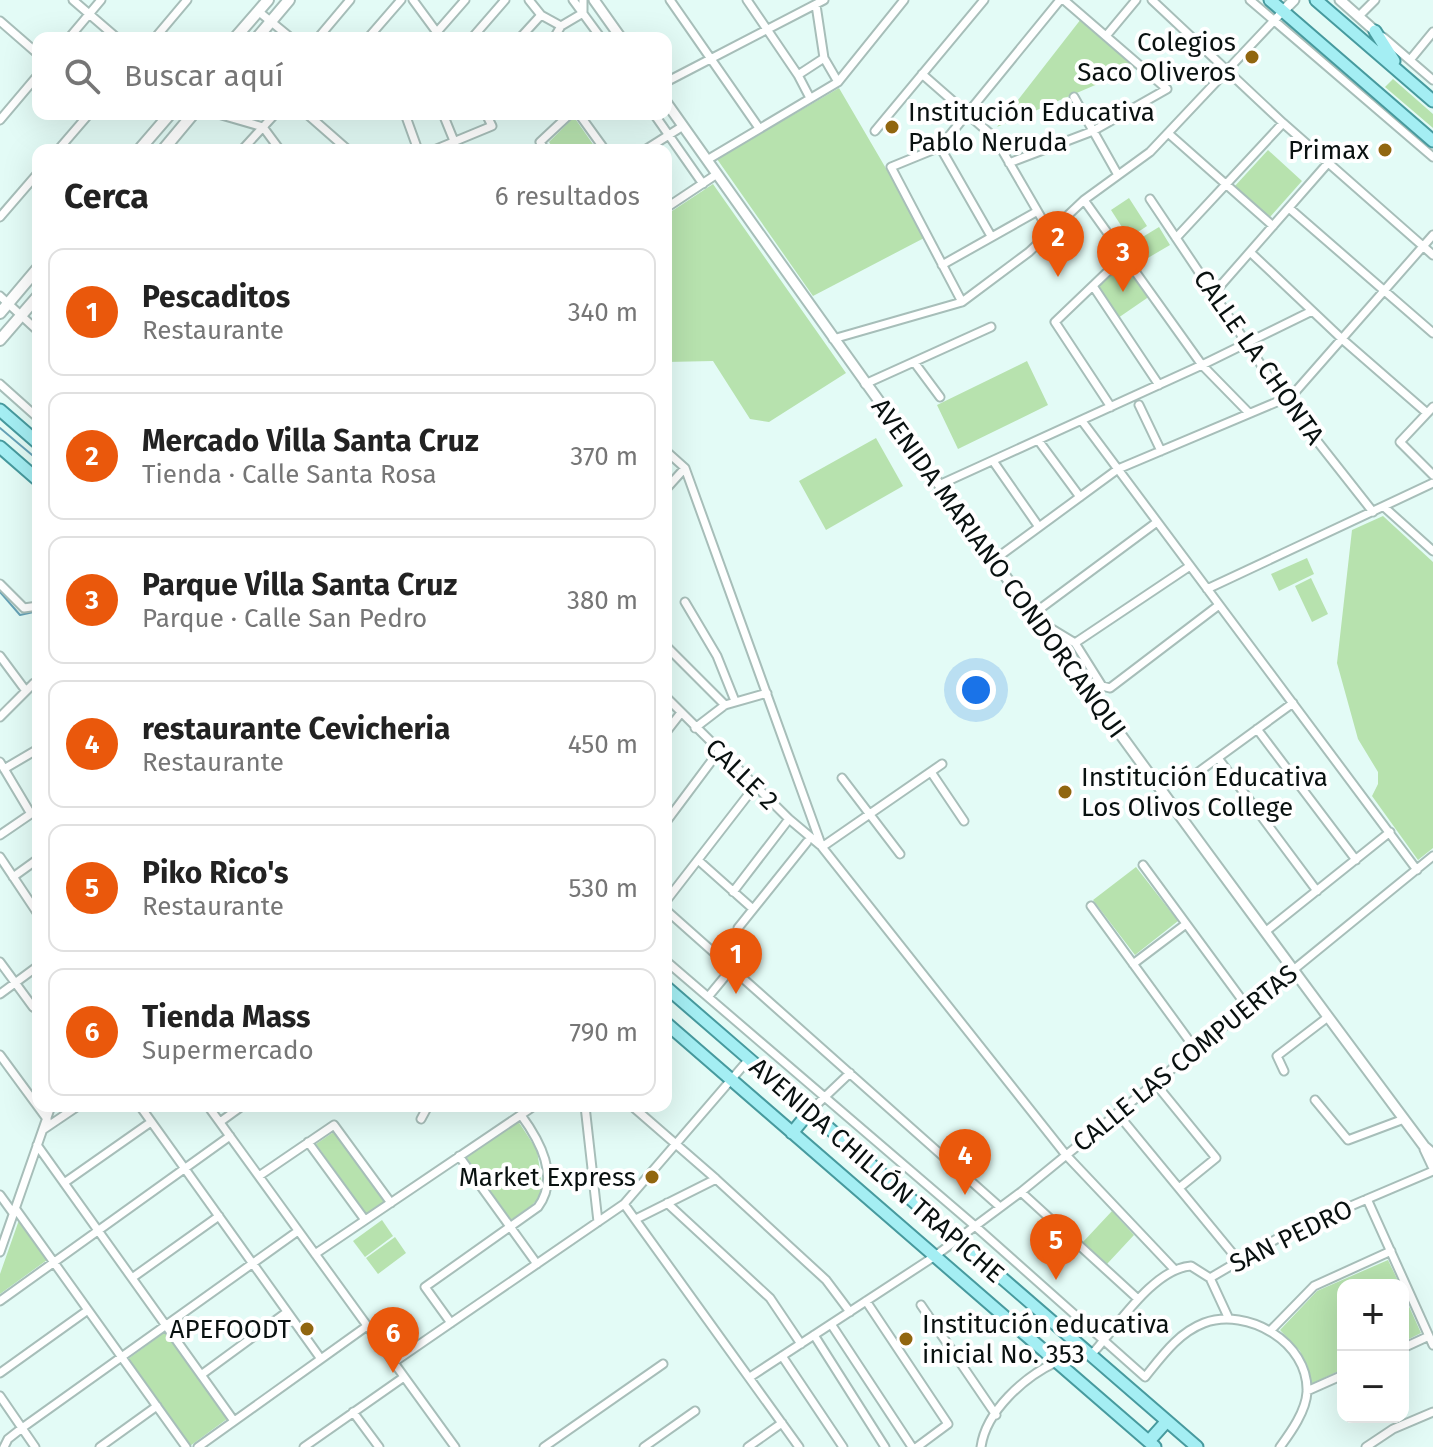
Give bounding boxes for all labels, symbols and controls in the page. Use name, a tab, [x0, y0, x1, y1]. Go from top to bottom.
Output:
place label: Colegios Saco Oliveros	[1077, 27, 1236, 88]
search box	[32, 32, 672, 120]
marker: Colegios Saco Oliveros	[1243, 48, 1261, 66]
icon: search	[60, 54, 104, 98]
text: Buscar aquí	[124, 58, 284, 94]
place label: Institución Educativa Pablo Neruda	[908, 97, 1155, 158]
marker: Institución Educativa Pablo Neruda	[883, 118, 901, 136]
place label: Primax	[1288, 135, 1369, 166]
marker: Primax	[1376, 141, 1394, 159]
text: Cerca	[64, 176, 149, 217]
text: 6 resultados	[495, 181, 640, 212]
pin: 2	[1032, 211, 1084, 277]
pin: 3	[1097, 226, 1149, 292]
street label: CALLE LA CHONTA	[1187, 264, 1330, 451]
text: Pescaditos	[142, 279, 290, 315]
text: 1	[86, 297, 98, 328]
text: 340 m	[568, 297, 638, 328]
text: Restaurante	[142, 315, 284, 346]
street label: AVENIDA MARIANO CONDORCANQUI	[865, 392, 1132, 744]
text: Mercado Villa Santa Cruz	[142, 423, 479, 459]
text: 2	[85, 441, 99, 472]
text: 370 m	[570, 441, 638, 472]
text: Tienda · Calle Santa Rosa	[142, 459, 437, 490]
text: Parque Villa Santa Cruz	[142, 567, 457, 603]
text: 3	[85, 585, 99, 616]
text: 380 m	[567, 585, 638, 616]
text: Parque · Calle San Pedro	[142, 603, 427, 634]
your location	[956, 670, 996, 710]
text: restaurante Cevicheria	[142, 711, 450, 747]
text: 4	[85, 729, 99, 760]
text: 450 m	[568, 729, 638, 760]
street label: CALLE 2	[699, 732, 784, 816]
text: Restaurante	[142, 747, 284, 778]
place label: Institución Educativa Los Olivos College	[1081, 762, 1328, 823]
marker: Institución Educativa Los Olivos College	[1056, 783, 1074, 801]
text: Piko Rico's	[142, 855, 289, 891]
text: 5	[85, 873, 99, 904]
text: 530 m	[569, 873, 638, 904]
text: Restaurante	[142, 891, 284, 922]
pin: 1	[710, 928, 762, 994]
street label: CALLE LAS COMPUERTAS	[1067, 958, 1304, 1158]
text: Tienda Mass	[142, 999, 311, 1035]
text: 6	[85, 1017, 99, 1048]
text: 790 m	[570, 1017, 638, 1048]
text: Supermercado	[142, 1035, 314, 1066]
street label: AVENIDA CHILLÓN TRAPICHE	[743, 1051, 1010, 1289]
pin: 4	[939, 1129, 991, 1195]
place label: Market Express	[459, 1162, 636, 1193]
marker: Market Express	[643, 1168, 661, 1186]
street label: SAN PEDRO	[1225, 1193, 1358, 1279]
pin: 5	[1030, 1214, 1082, 1280]
map controls	[1337, 1279, 1409, 1423]
button: +	[1337, 1279, 1409, 1351]
pin: 6	[367, 1307, 419, 1373]
place label: Institución educativa inicial No. 353	[922, 1309, 1170, 1370]
place label: APEFOODT	[170, 1314, 292, 1345]
marker: APEFOODT	[298, 1320, 316, 1338]
marker: Institución educativa inicial No. 353	[897, 1330, 915, 1348]
button: −	[1337, 1351, 1409, 1423]

